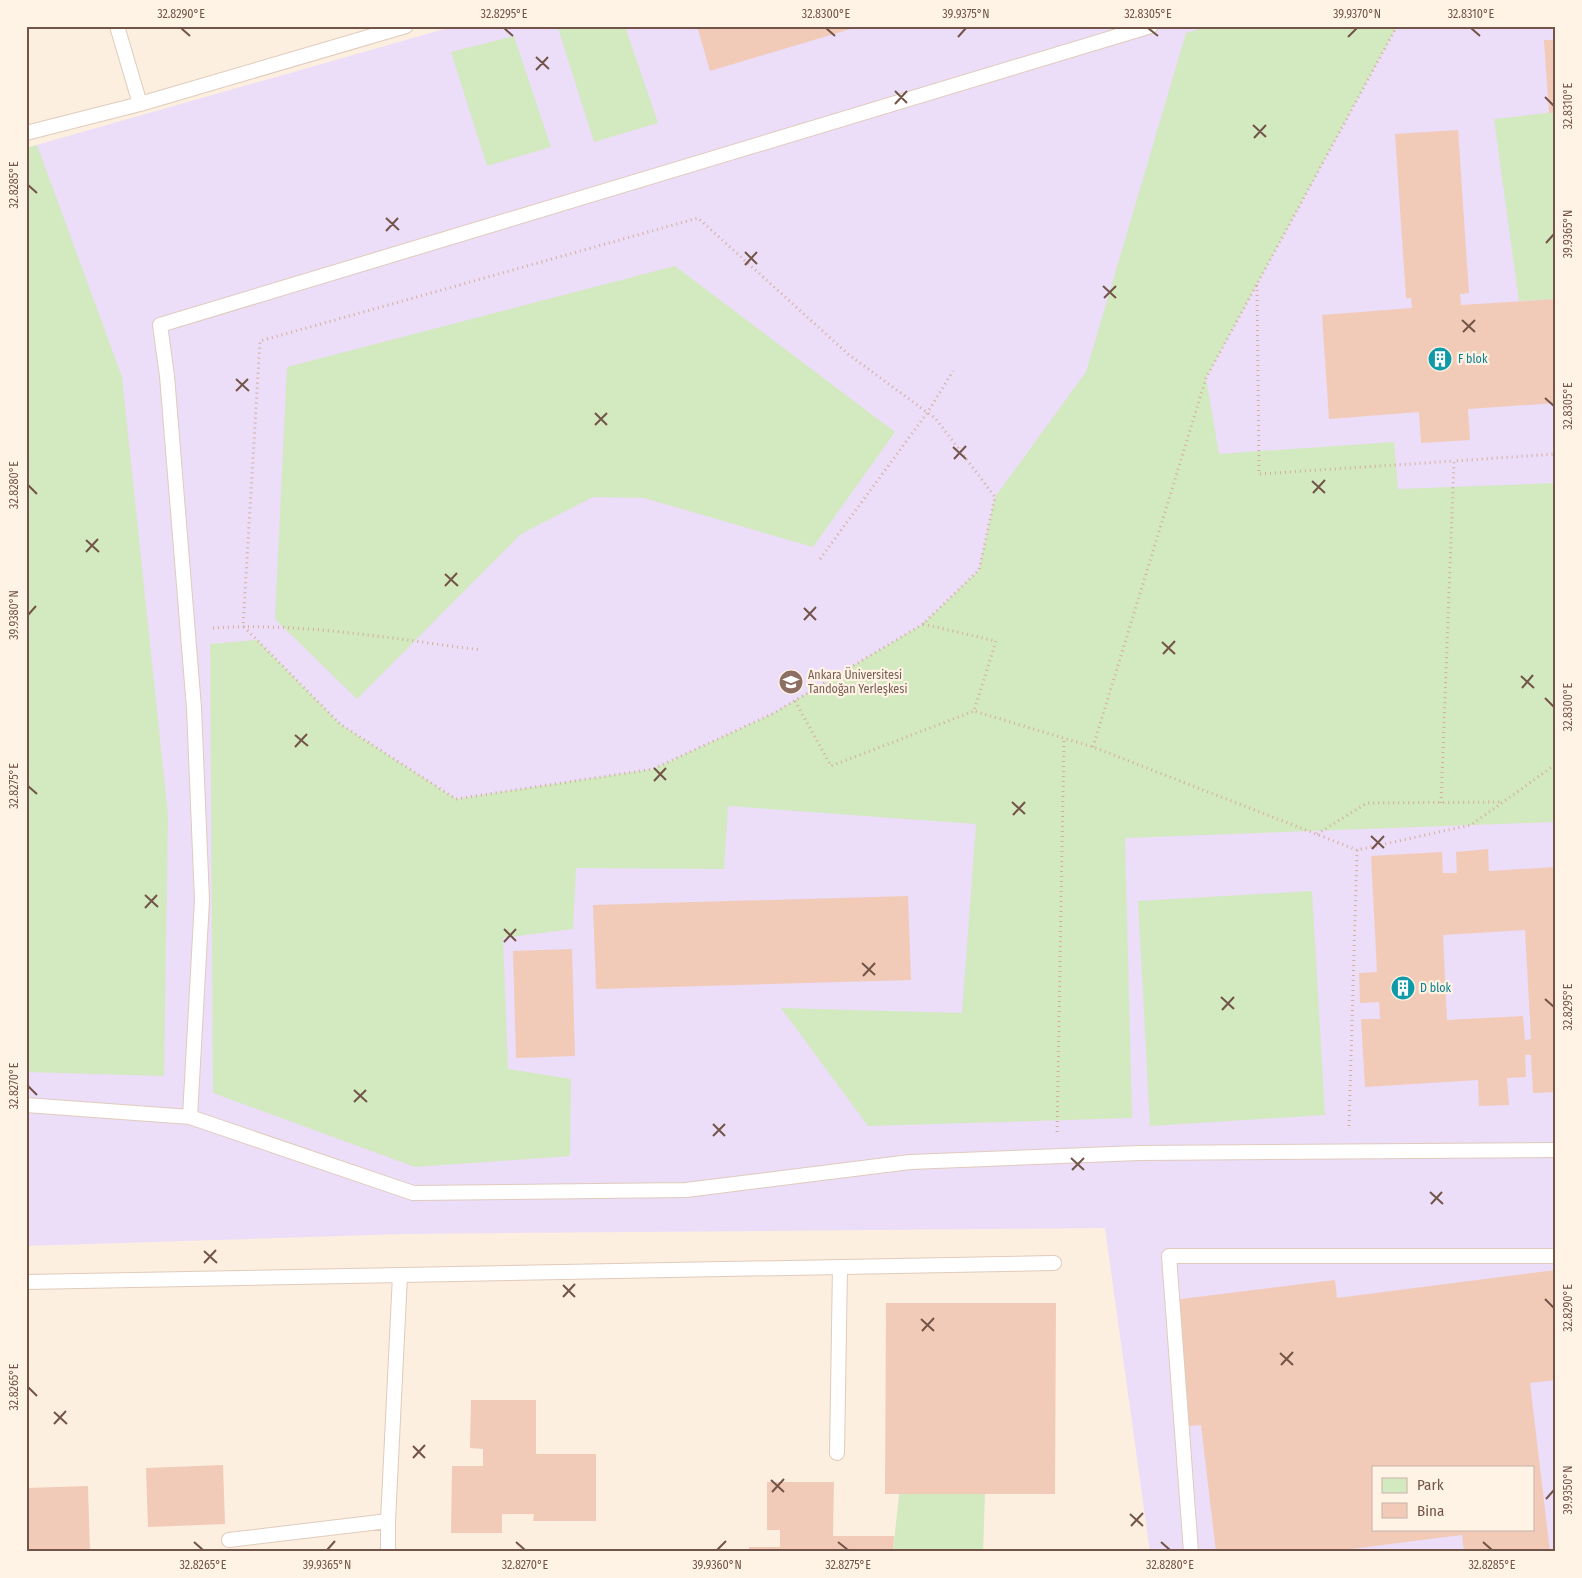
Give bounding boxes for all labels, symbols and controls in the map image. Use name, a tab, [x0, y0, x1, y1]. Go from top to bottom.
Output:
text: 32.8290°E	[157, 7, 205, 21]
text: 32.8295°E	[481, 7, 528, 21]
text: 32.8300°E	[802, 7, 851, 21]
text: 39.9375°N	[942, 7, 990, 21]
text: 32.8305°E	[1124, 7, 1172, 21]
text: 39.9370°N	[1333, 7, 1381, 21]
text: 32.8310°E	[1448, 7, 1495, 21]
text: 32.8310°E	[1561, 82, 1575, 129]
text: 32.8285°E	[7, 161, 21, 209]
text: 39.9365°N	[1561, 210, 1575, 258]
building icon: F blok	[1427, 346, 1453, 372]
place label: F blok	[1458, 352, 1488, 366]
text: 32.8305°E	[1561, 382, 1575, 430]
text: 32.8280°E	[7, 461, 21, 509]
text: 39.9380°N	[7, 590, 21, 640]
place label: Ankara Üniversitesi Tandoğan Yerleşkesi	[808, 666, 907, 696]
school or university icon: Ankara Üniversitesi Tandoğan Yerleşkesi	[778, 669, 804, 695]
text: 32.8300°E	[1561, 682, 1575, 731]
text: 32.8275°E	[7, 763, 21, 809]
building icon: D blok	[1390, 975, 1416, 1001]
place label: D blok	[1420, 981, 1452, 995]
text: 32.8295°E	[1561, 983, 1575, 1030]
text: 32.8270°E	[7, 1062, 21, 1109]
text: 32.8290°E	[1561, 1284, 1575, 1332]
text: 32.8265°E	[7, 1363, 21, 1410]
text: 39.9350°N	[1561, 1465, 1575, 1515]
legend	[1372, 1466, 1534, 1530]
text: Park	[1417, 1476, 1444, 1494]
text: Bina	[1417, 1502, 1444, 1520]
text: 32.8265°E	[180, 1558, 227, 1572]
text: 39.9365°N	[303, 1558, 351, 1572]
text: 32.8270°E	[502, 1558, 549, 1572]
text: 39.9360°N	[692, 1558, 742, 1572]
text: 32.8275°E	[825, 1558, 871, 1572]
text: 32.8280°E	[1146, 1558, 1194, 1572]
text: 32.8285°E	[1468, 1558, 1516, 1572]

